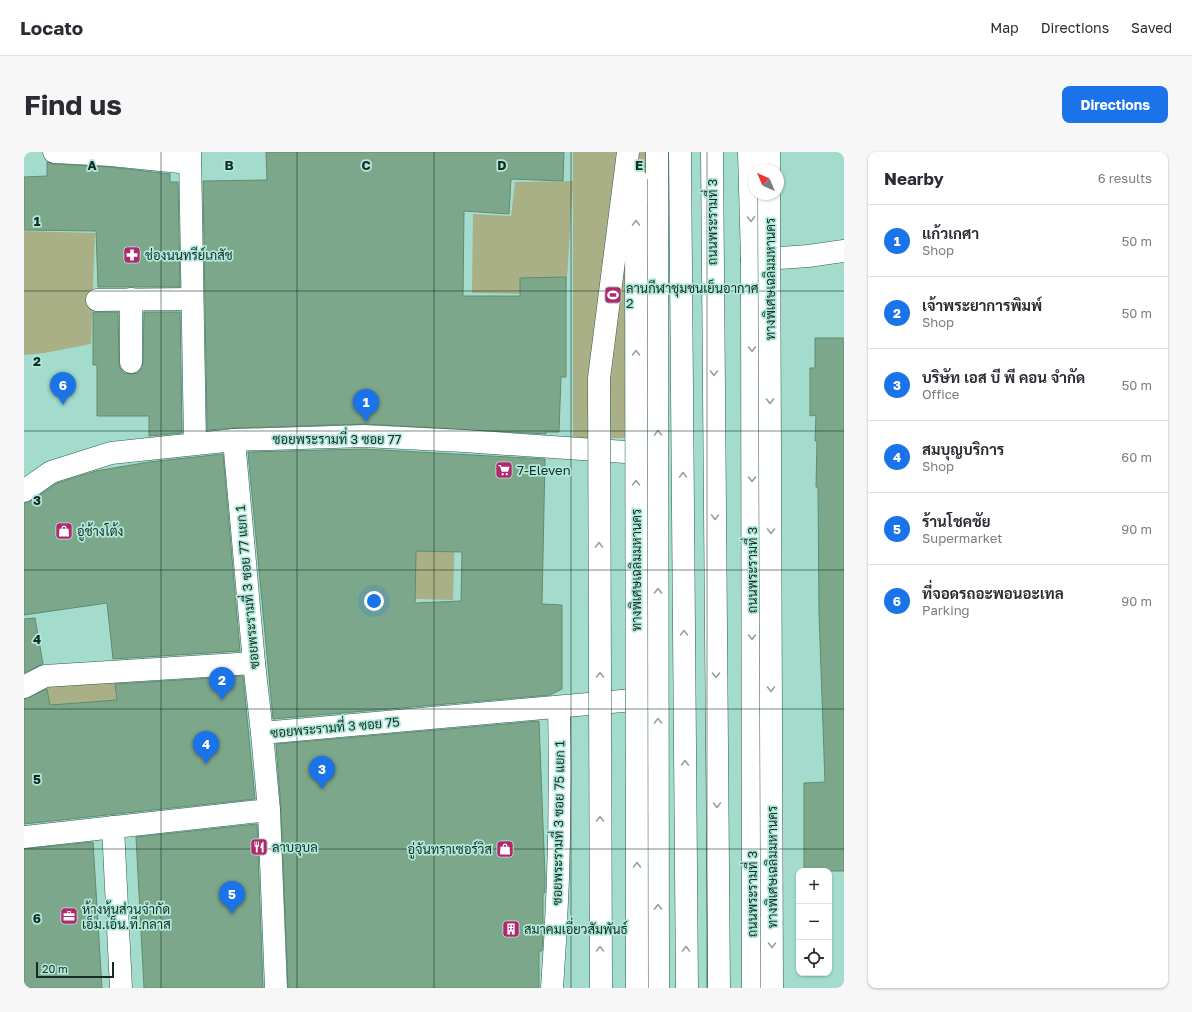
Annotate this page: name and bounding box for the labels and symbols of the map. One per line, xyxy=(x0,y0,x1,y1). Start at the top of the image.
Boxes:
text: A xyxy=(87,157,97,173)
text: B xyxy=(224,157,234,173)
text: C xyxy=(361,157,371,173)
text: D xyxy=(497,157,507,173)
text: E xyxy=(635,157,643,173)
north arrow xyxy=(748,164,784,200)
street label: ถนนพระรามที่ 3 xyxy=(700,179,720,265)
text: 1 xyxy=(34,213,41,229)
one-way arrow xyxy=(747,216,755,222)
street label: ทางพิเศษเฉลิมมหานคร xyxy=(762,218,778,340)
one-way arrow xyxy=(632,220,640,226)
pharmacy icon: ช่องนนทรีย์เภสัช xyxy=(122,245,142,265)
place label: ช่องนนทรีย์เภสัช xyxy=(145,246,233,263)
place label: ลานกีฬาชุมชนเย็นอากาศ 2 xyxy=(626,279,759,311)
sports icon: ลานกีฬาชุมชนเย็นอากาศ 2 xyxy=(603,285,623,305)
one-way arrow xyxy=(748,346,756,352)
one-way arrow xyxy=(632,350,640,356)
text: 2 xyxy=(33,353,41,369)
one-way arrow xyxy=(709,370,718,376)
pin: 6 xyxy=(50,372,76,405)
pin: 1 xyxy=(353,389,379,422)
one-way arrow xyxy=(766,398,774,404)
street label: ซอยพระรามที่ 3 ซอย 77 xyxy=(273,427,402,447)
one-way arrow xyxy=(654,430,662,436)
supermarket icon: 7-Eleven xyxy=(494,460,514,480)
place label: 7-Eleven xyxy=(517,462,571,478)
one-way arrow xyxy=(679,472,687,478)
one-way arrow xyxy=(748,476,756,482)
one-way arrow xyxy=(632,480,640,486)
text: 3 xyxy=(33,492,41,508)
street label: ซอยพระรามที่ 3 ซอย 77 แยก 1 xyxy=(228,504,262,670)
street label: ทางพิเศษเฉลิมมหานคร xyxy=(628,509,644,631)
one-way arrow xyxy=(711,514,719,520)
shop icon: อู่ช้างโต้ง xyxy=(54,521,74,541)
place label: อู่ช้างโต้ง xyxy=(77,522,123,541)
street label: ถนนพระรามที่ 3 xyxy=(740,527,760,613)
one-way arrow xyxy=(767,528,775,534)
one-way arrow xyxy=(595,542,603,548)
one-way arrow xyxy=(654,588,662,594)
your location xyxy=(364,591,384,611)
one-way arrow xyxy=(680,630,688,636)
text: 4 xyxy=(33,631,41,647)
one-way arrow xyxy=(748,634,756,640)
pin: 2 xyxy=(209,667,235,700)
one-way arrow xyxy=(596,672,604,678)
one-way arrow xyxy=(712,672,720,678)
one-way arrow xyxy=(767,686,775,692)
street label: ซอยพระรามที่ 3 ซอย 75 xyxy=(269,709,400,741)
one-way arrow xyxy=(654,718,662,724)
pin: 4 xyxy=(193,731,219,764)
street label: ซอยพระรามที่ 3 ซอย 75 แยก 1 xyxy=(545,740,567,906)
pin: 3 xyxy=(309,756,335,789)
one-way arrow xyxy=(681,760,689,766)
text: 5 xyxy=(33,771,41,787)
one-way arrow xyxy=(713,802,721,808)
street label: ทางพิเศษเฉลิมมหานคร xyxy=(764,806,780,928)
one-way arrow xyxy=(596,816,604,822)
restaurant icon: ลาบอุบล xyxy=(249,837,269,857)
place label: ลาบอุบล xyxy=(272,839,318,857)
shop icon: อู่จันทราเซอร์วิส xyxy=(495,839,515,859)
place label: อู่จันทราเซอร์วิส xyxy=(408,840,492,859)
street label: ถนนพระรามที่ 3 xyxy=(740,851,760,937)
one-way arrow xyxy=(633,862,641,868)
pin: 5 xyxy=(219,881,245,914)
place label: ห้างหุ้นส่วนจำกัด เอ็ม.เอ็น.ที.กลาส xyxy=(82,900,171,932)
one-way arrow xyxy=(654,904,662,910)
office icon: ห้างหุ้นส่วนจำกัด เอ็ม.เอ็น.ที.กลาส xyxy=(59,906,79,926)
text: 6 xyxy=(33,910,41,926)
place label: สมาคมเอี่ยวสัมพันธ์ xyxy=(524,917,628,937)
building icon: สมาคมเอี่ยวสัมพันธ์ xyxy=(501,919,521,939)
one-way arrow xyxy=(768,942,776,948)
one-way arrow xyxy=(596,946,605,952)
one-way arrow xyxy=(682,946,690,952)
scale bar xyxy=(36,960,114,979)

